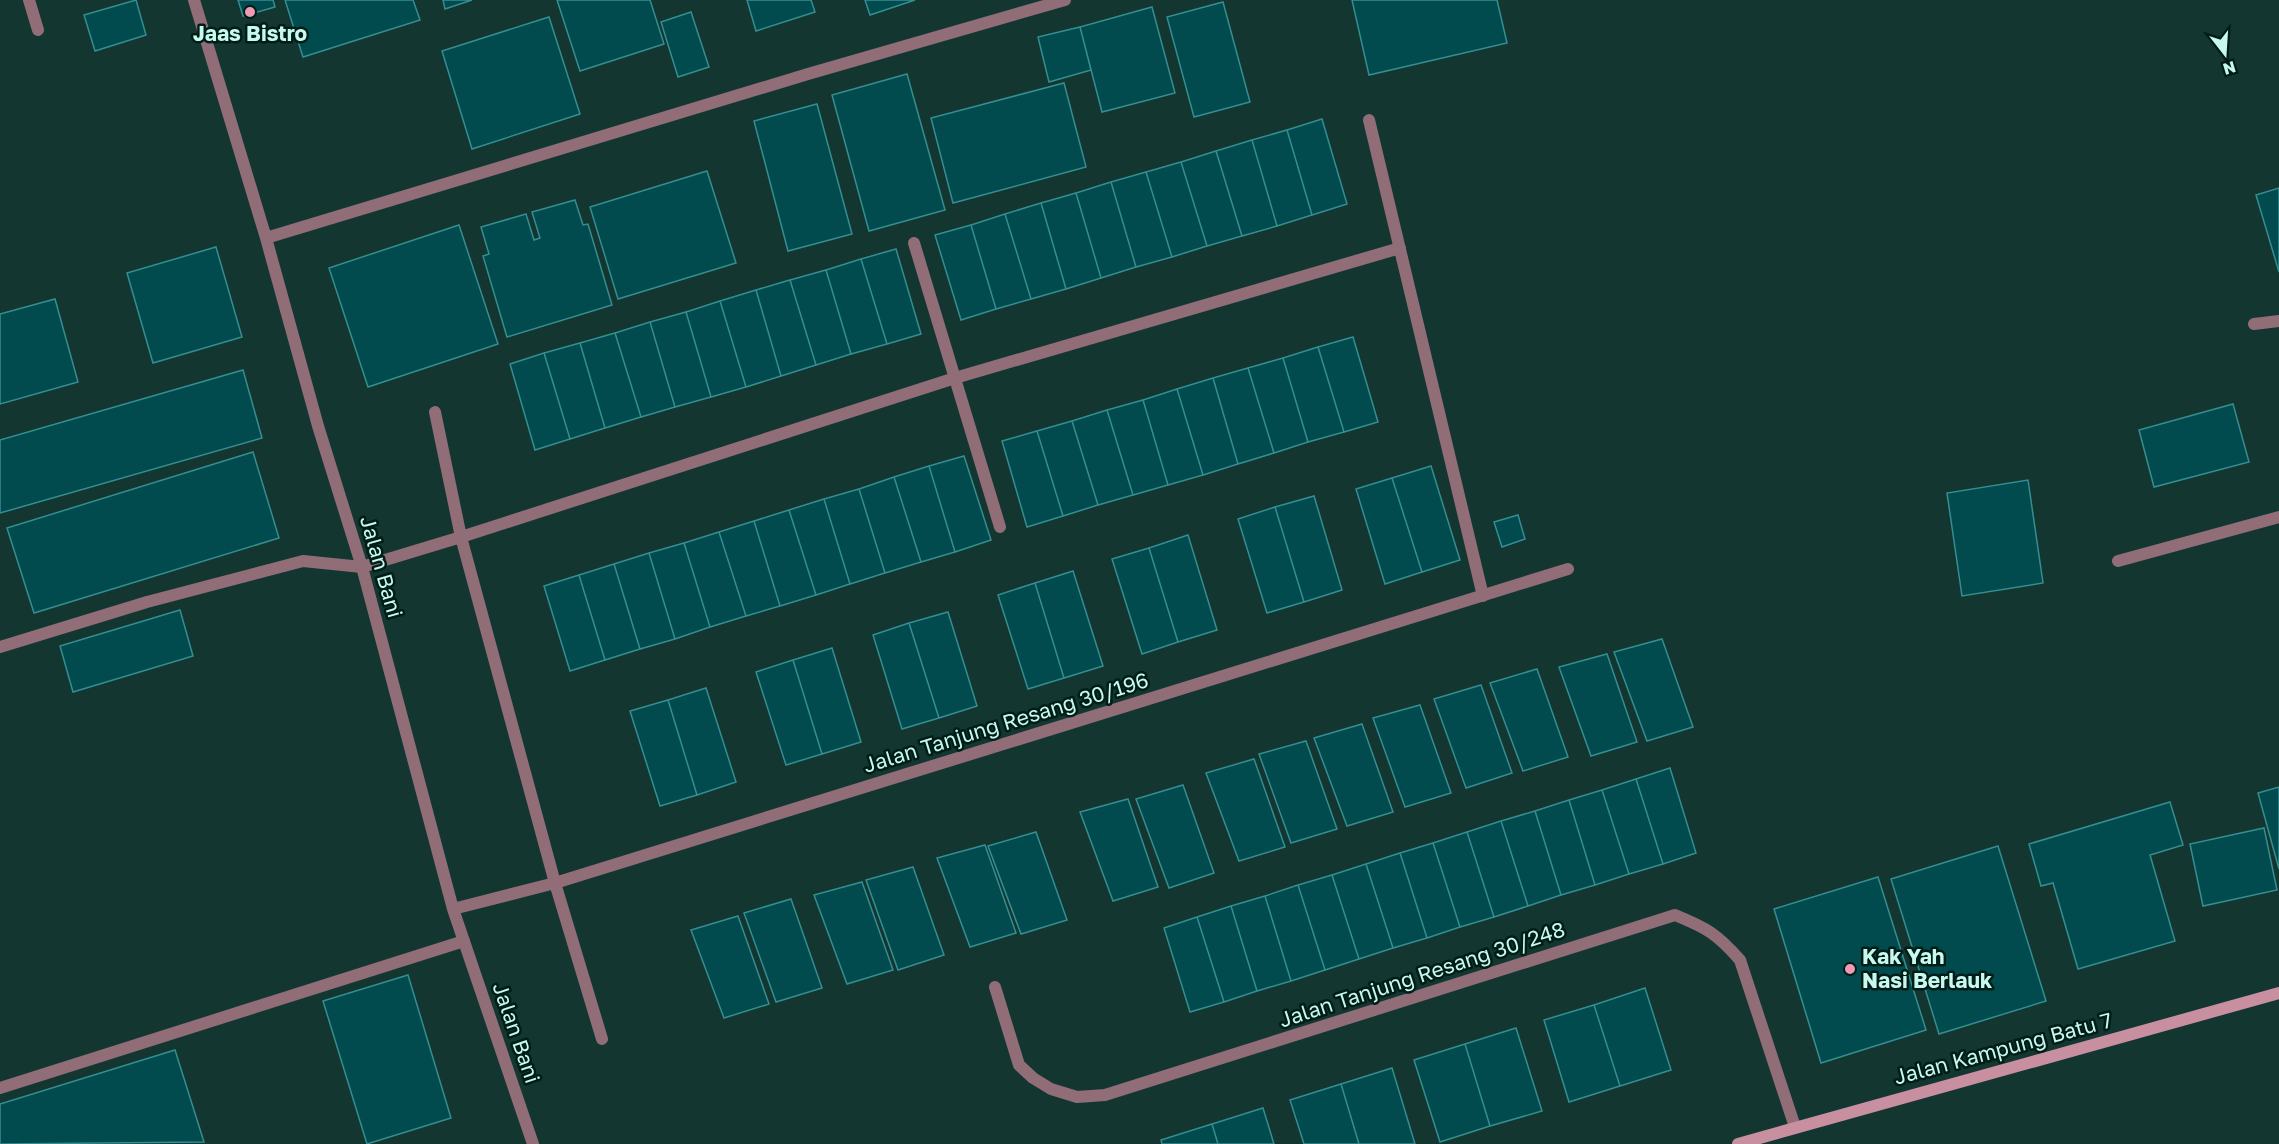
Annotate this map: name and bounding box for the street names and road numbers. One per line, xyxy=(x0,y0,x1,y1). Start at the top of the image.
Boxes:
street label: Jalan Bani xyxy=(355,513,409,621)
street label: Jalan Tanjung Resang 30/196 xyxy=(860,666,1151,778)
street label: Jalan Tanjung Resang 30/248 xyxy=(1275,915,1568,1033)
street label: Jalan Bani xyxy=(488,979,546,1086)
street label: Jalan Kampung Batu 7 xyxy=(1891,1006,2115,1090)

